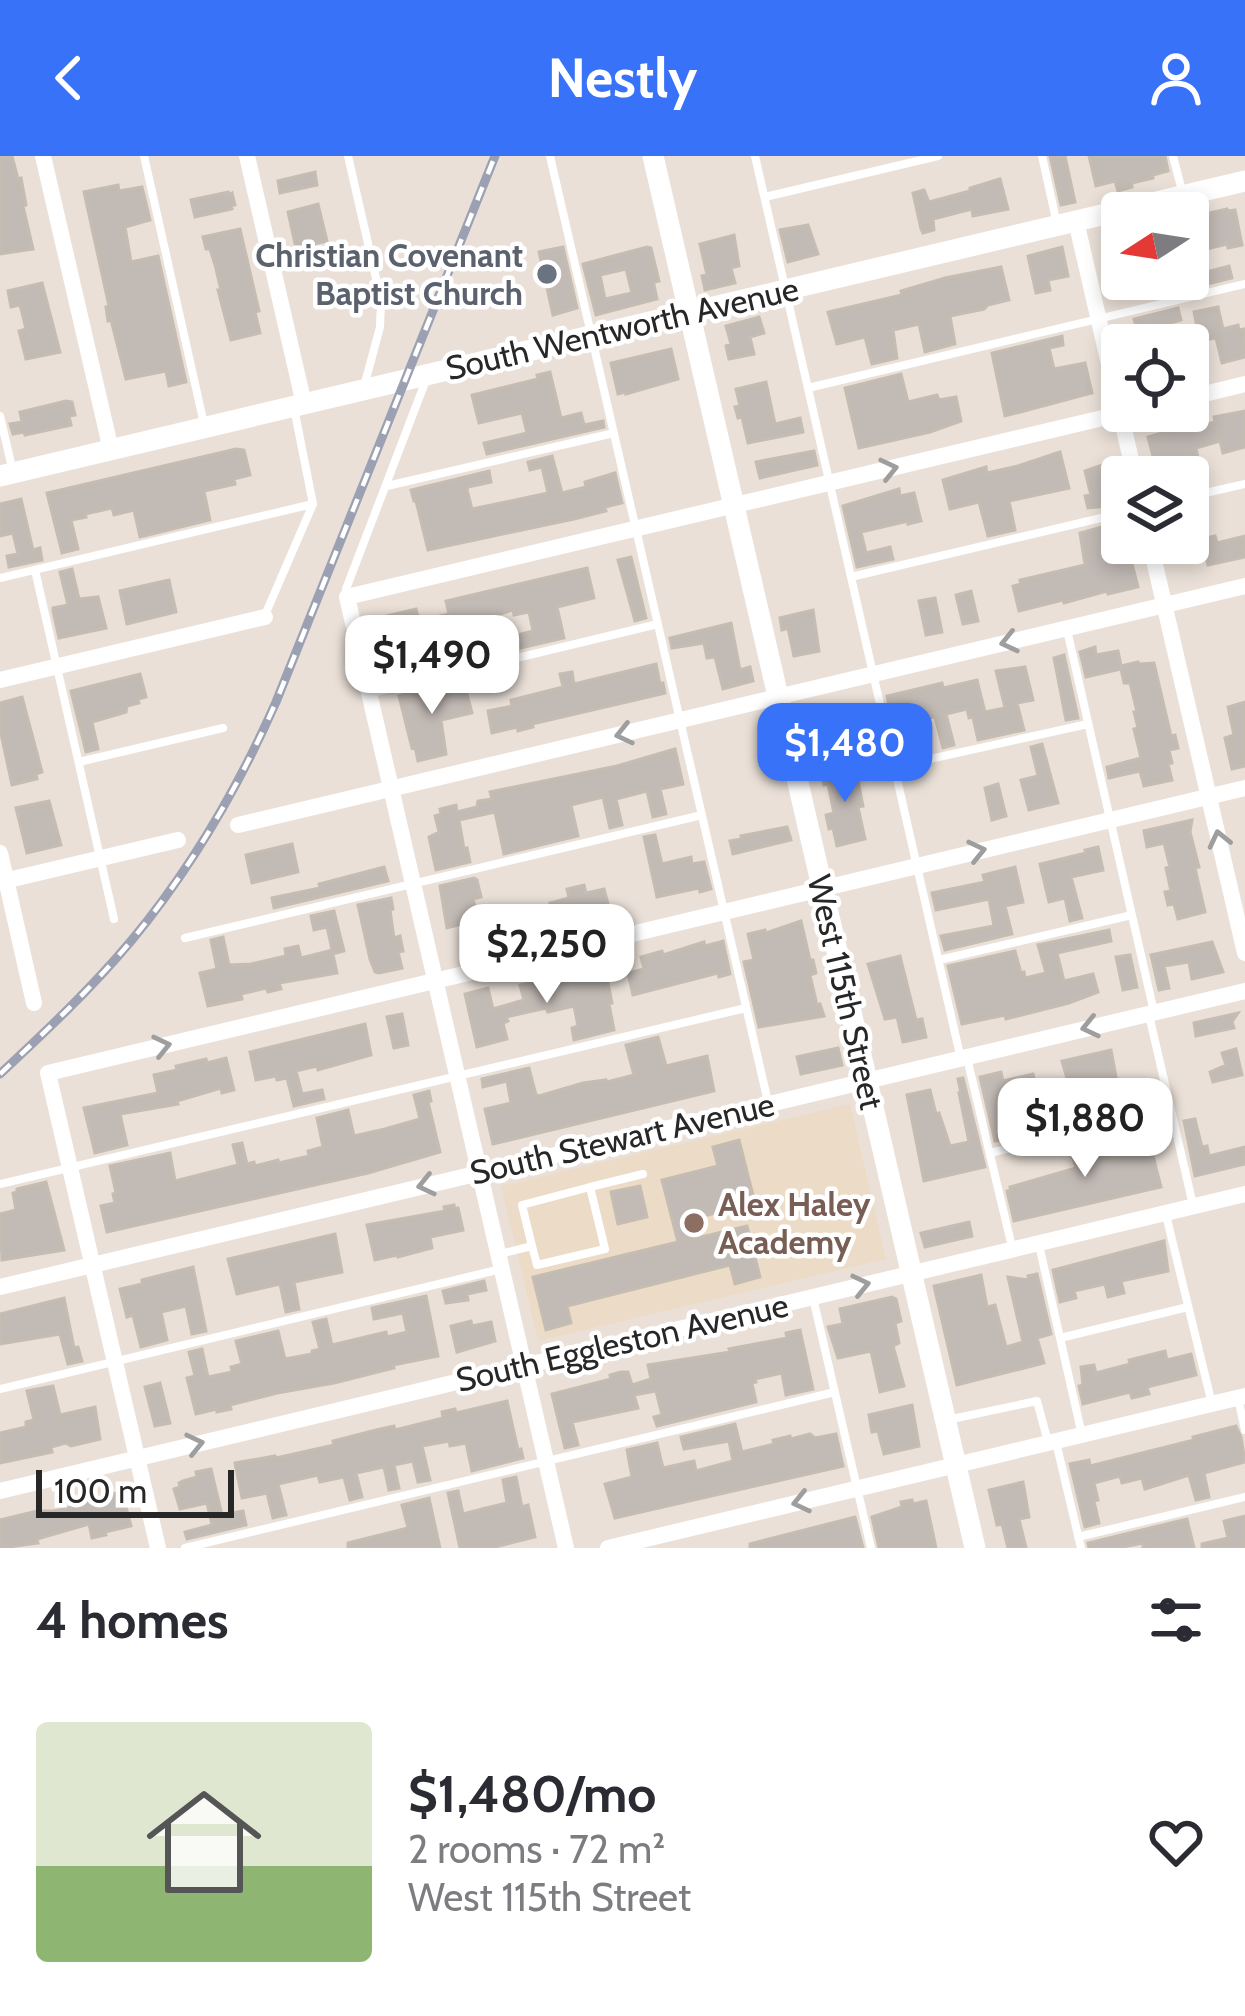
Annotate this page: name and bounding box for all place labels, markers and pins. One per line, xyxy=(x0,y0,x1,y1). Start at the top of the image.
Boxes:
place label: Christian Covenant Baptist Church xyxy=(255,235,523,313)
marker: Christian Covenant Baptist Church xyxy=(534,261,560,287)
pin: $1,490 xyxy=(334,615,530,717)
pin: $1,480 xyxy=(747,703,943,805)
pin: $2,250 xyxy=(449,904,645,1006)
pin: $1,880 xyxy=(987,1078,1183,1180)
place label: Alex Haley Academy xyxy=(718,1184,871,1262)
marker: Alex Haley Academy xyxy=(681,1210,707,1236)

